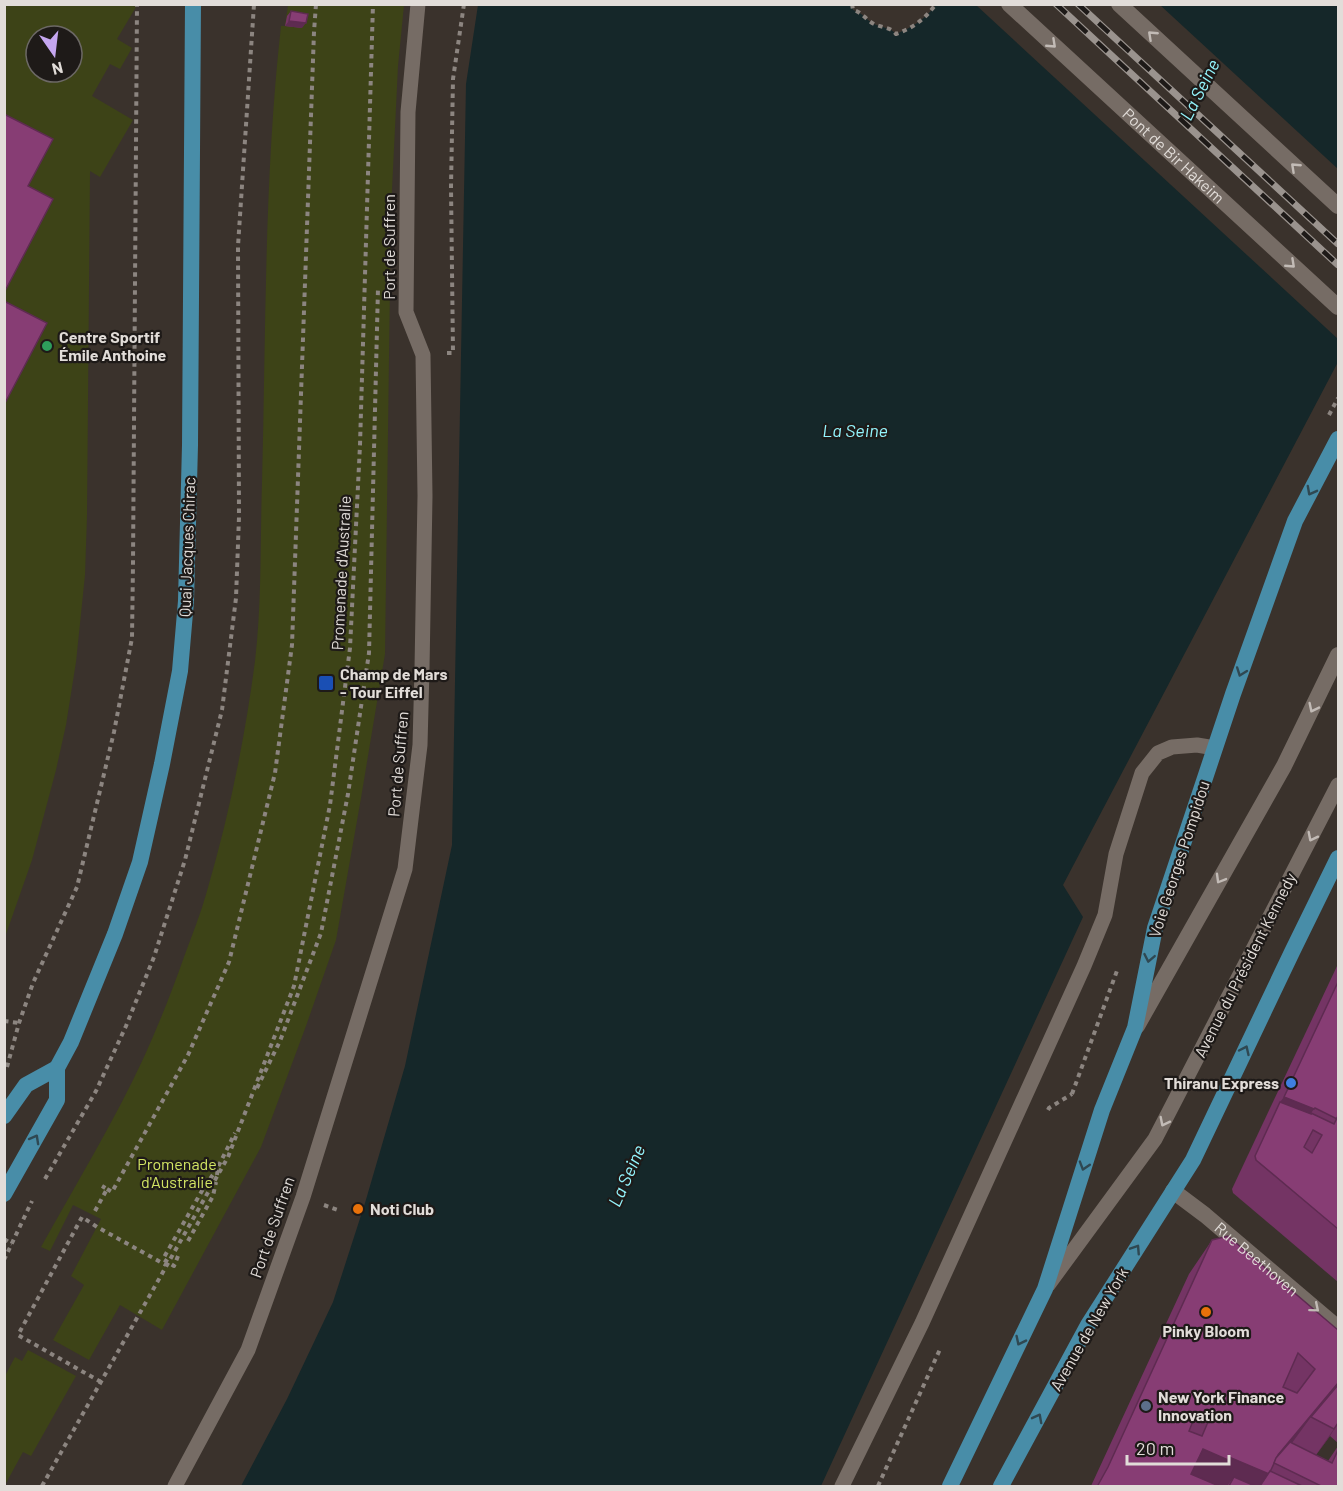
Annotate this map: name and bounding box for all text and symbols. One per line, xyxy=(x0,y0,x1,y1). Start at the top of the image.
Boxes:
north arrow xyxy=(24,24,84,84)
one-way arrow xyxy=(1148,31,1159,42)
one-way arrow xyxy=(1046,37,1056,48)
water label: La Seine xyxy=(1174,55,1224,124)
text: N xyxy=(50,59,65,80)
street label: Pont de Bir Hakeim xyxy=(1119,104,1229,207)
one-way arrow xyxy=(1292,163,1303,174)
street label: Port de Suffren xyxy=(379,194,398,300)
one-way arrow xyxy=(1285,257,1295,268)
place label: Centre Sportif Émile Anthoine xyxy=(59,327,167,364)
marker: Centre Sportif Émile Anthoine xyxy=(40,339,54,353)
water label: La Seine xyxy=(822,419,888,441)
street label: Quai Jacques Chirac xyxy=(175,477,198,617)
one-way arrow xyxy=(1307,484,1318,495)
street label: Promenade d'Australie xyxy=(327,495,354,651)
place label: Champ de Mars - Tour Eiffel xyxy=(340,664,448,701)
one-way arrow xyxy=(1235,666,1248,677)
marker: Champ de Mars - Tour Eiffel xyxy=(317,674,335,692)
one-way arrow xyxy=(1308,701,1320,712)
street label: Port de Suffren xyxy=(383,711,412,817)
street label: Voie Georges Pompidou xyxy=(1144,778,1213,940)
one-way arrow xyxy=(1307,831,1319,842)
street label: Avenue du Président Kennedy xyxy=(1190,869,1300,1060)
one-way arrow xyxy=(1216,873,1227,883)
one-way arrow xyxy=(1143,952,1156,962)
one-way arrow xyxy=(1238,1045,1250,1056)
place label: Thiranu Express xyxy=(1164,1073,1279,1092)
marker: Thiranu Express xyxy=(1284,1076,1298,1090)
one-way arrow xyxy=(1159,1116,1171,1127)
one-way arrow xyxy=(28,1135,39,1145)
water label: La Seine xyxy=(603,1141,649,1210)
park label: Promenade d'Australie xyxy=(137,1154,217,1191)
one-way arrow xyxy=(1079,1160,1091,1171)
street label: Port de Suffren xyxy=(245,1174,298,1280)
place label: Noti Club xyxy=(370,1199,434,1218)
marker: Noti Club xyxy=(351,1202,365,1216)
street label: Rue Beethoven xyxy=(1211,1218,1303,1300)
one-way arrow xyxy=(1128,1245,1140,1255)
street label: Avenue de New York xyxy=(1046,1264,1132,1394)
one-way arrow xyxy=(1308,1301,1319,1312)
marker: Pinky Bloom xyxy=(1199,1305,1213,1319)
place label: Pinky Bloom xyxy=(1162,1321,1250,1340)
one-way arrow xyxy=(1016,1335,1027,1346)
place label: New York Finance Innovation xyxy=(1158,1387,1284,1424)
marker: New York Finance Innovation xyxy=(1139,1399,1153,1413)
one-way arrow xyxy=(1031,1414,1042,1424)
scale bar xyxy=(1127,1428,1229,1466)
text: 20 m xyxy=(1136,1437,1174,1459)

